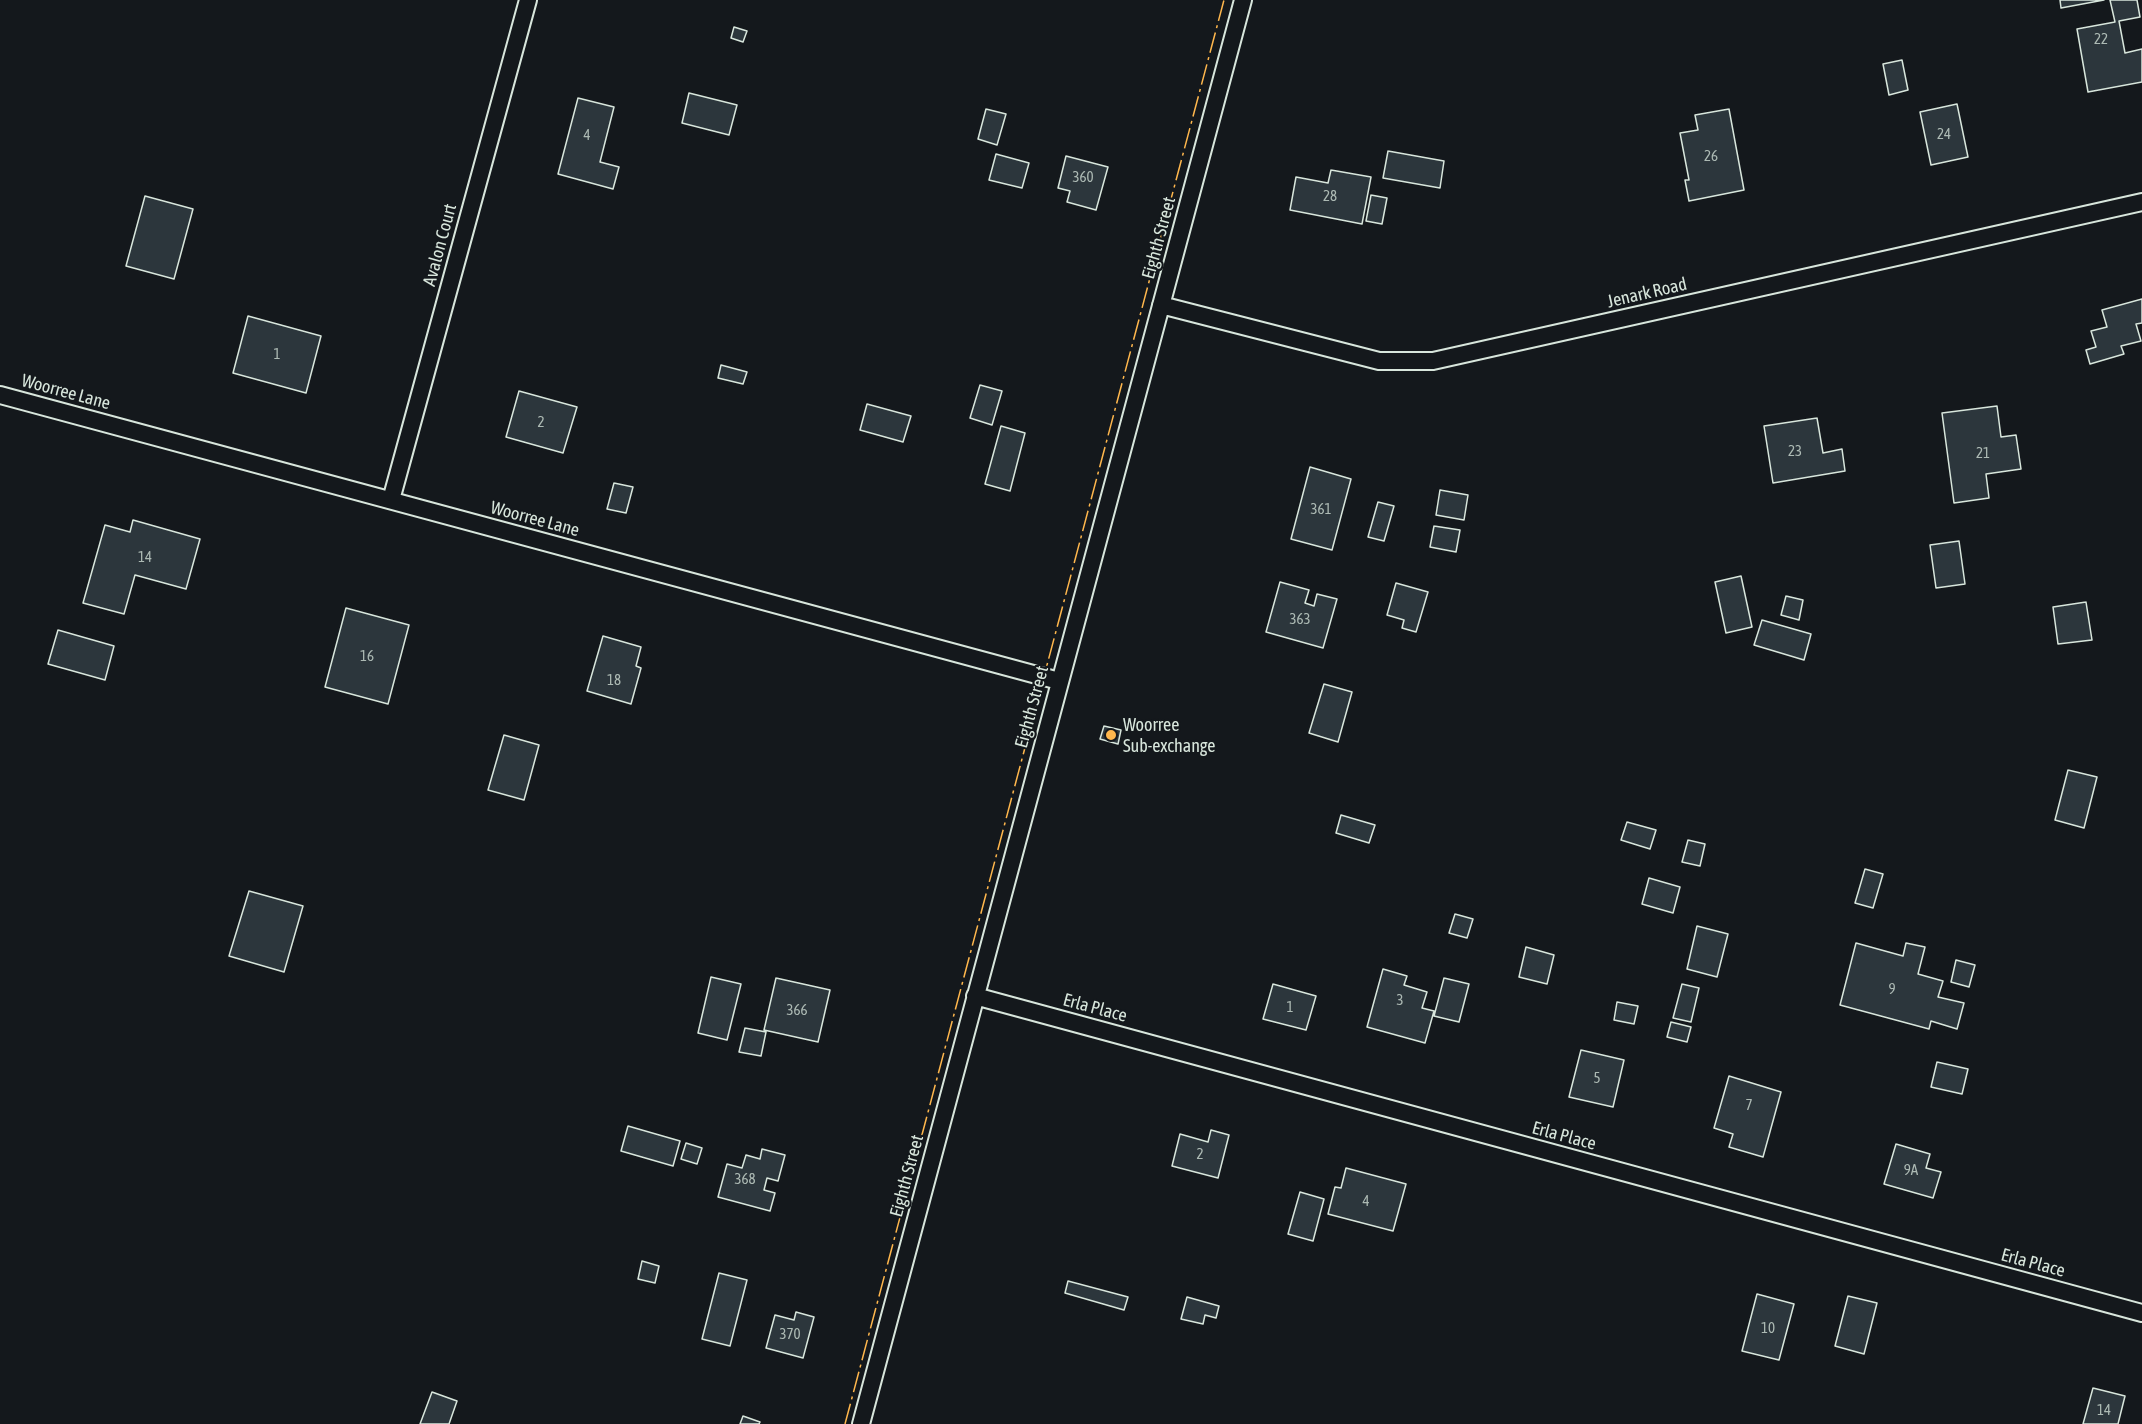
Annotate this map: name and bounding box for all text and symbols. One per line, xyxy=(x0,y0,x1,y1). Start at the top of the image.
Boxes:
house number: 22 xyxy=(2094,30,2108,48)
house number: 24 xyxy=(1937,125,1951,143)
house number: 4 xyxy=(583,126,591,144)
house number: 26 xyxy=(1704,147,1718,165)
house number: 360 xyxy=(1072,168,1094,186)
house number: 28 xyxy=(1323,187,1337,205)
street label: Eighth Street xyxy=(1138,195,1180,281)
street label: Avalon Court xyxy=(419,202,461,288)
street label: Jenark Road xyxy=(1605,273,1689,313)
house number: 1 xyxy=(273,345,281,363)
street label: Woorree Lane xyxy=(19,370,113,414)
house number: 2 xyxy=(537,413,545,431)
house number: 23 xyxy=(1788,442,1802,460)
house number: 21 xyxy=(1976,444,1990,462)
street label: Woorree Lane xyxy=(488,497,582,541)
house number: 361 xyxy=(1310,500,1332,518)
house number: 14 xyxy=(138,548,152,566)
house number: 363 xyxy=(1289,610,1311,628)
house number: 16 xyxy=(360,647,374,665)
street label: Eighth Street xyxy=(1011,664,1053,750)
house number: 18 xyxy=(607,671,621,689)
place label: Woorree Sub-exchange xyxy=(1123,714,1215,756)
marker: Woorree Sub-exchange xyxy=(1104,728,1118,742)
house number: 9 xyxy=(1888,980,1896,998)
street label: Erla Place xyxy=(1061,989,1129,1027)
house number: 3 xyxy=(1396,991,1404,1009)
house number: 1 xyxy=(1286,998,1294,1016)
house number: 366 xyxy=(786,1001,808,1019)
house number: 5 xyxy=(1593,1069,1601,1087)
house number: 7 xyxy=(1745,1096,1753,1114)
street label: Erla Place xyxy=(1530,1117,1598,1155)
street label: Eighth Street xyxy=(886,1133,928,1219)
house number: 2 xyxy=(1196,1145,1204,1163)
house number: 9A xyxy=(1904,1161,1918,1179)
house number: 368 xyxy=(734,1170,756,1188)
house number: 4 xyxy=(1362,1192,1370,1210)
street label: Erla Place xyxy=(1999,1244,2067,1282)
house number: 10 xyxy=(1761,1319,1775,1337)
house number: 370 xyxy=(779,1325,801,1343)
house number: 14 xyxy=(2097,1401,2111,1419)

